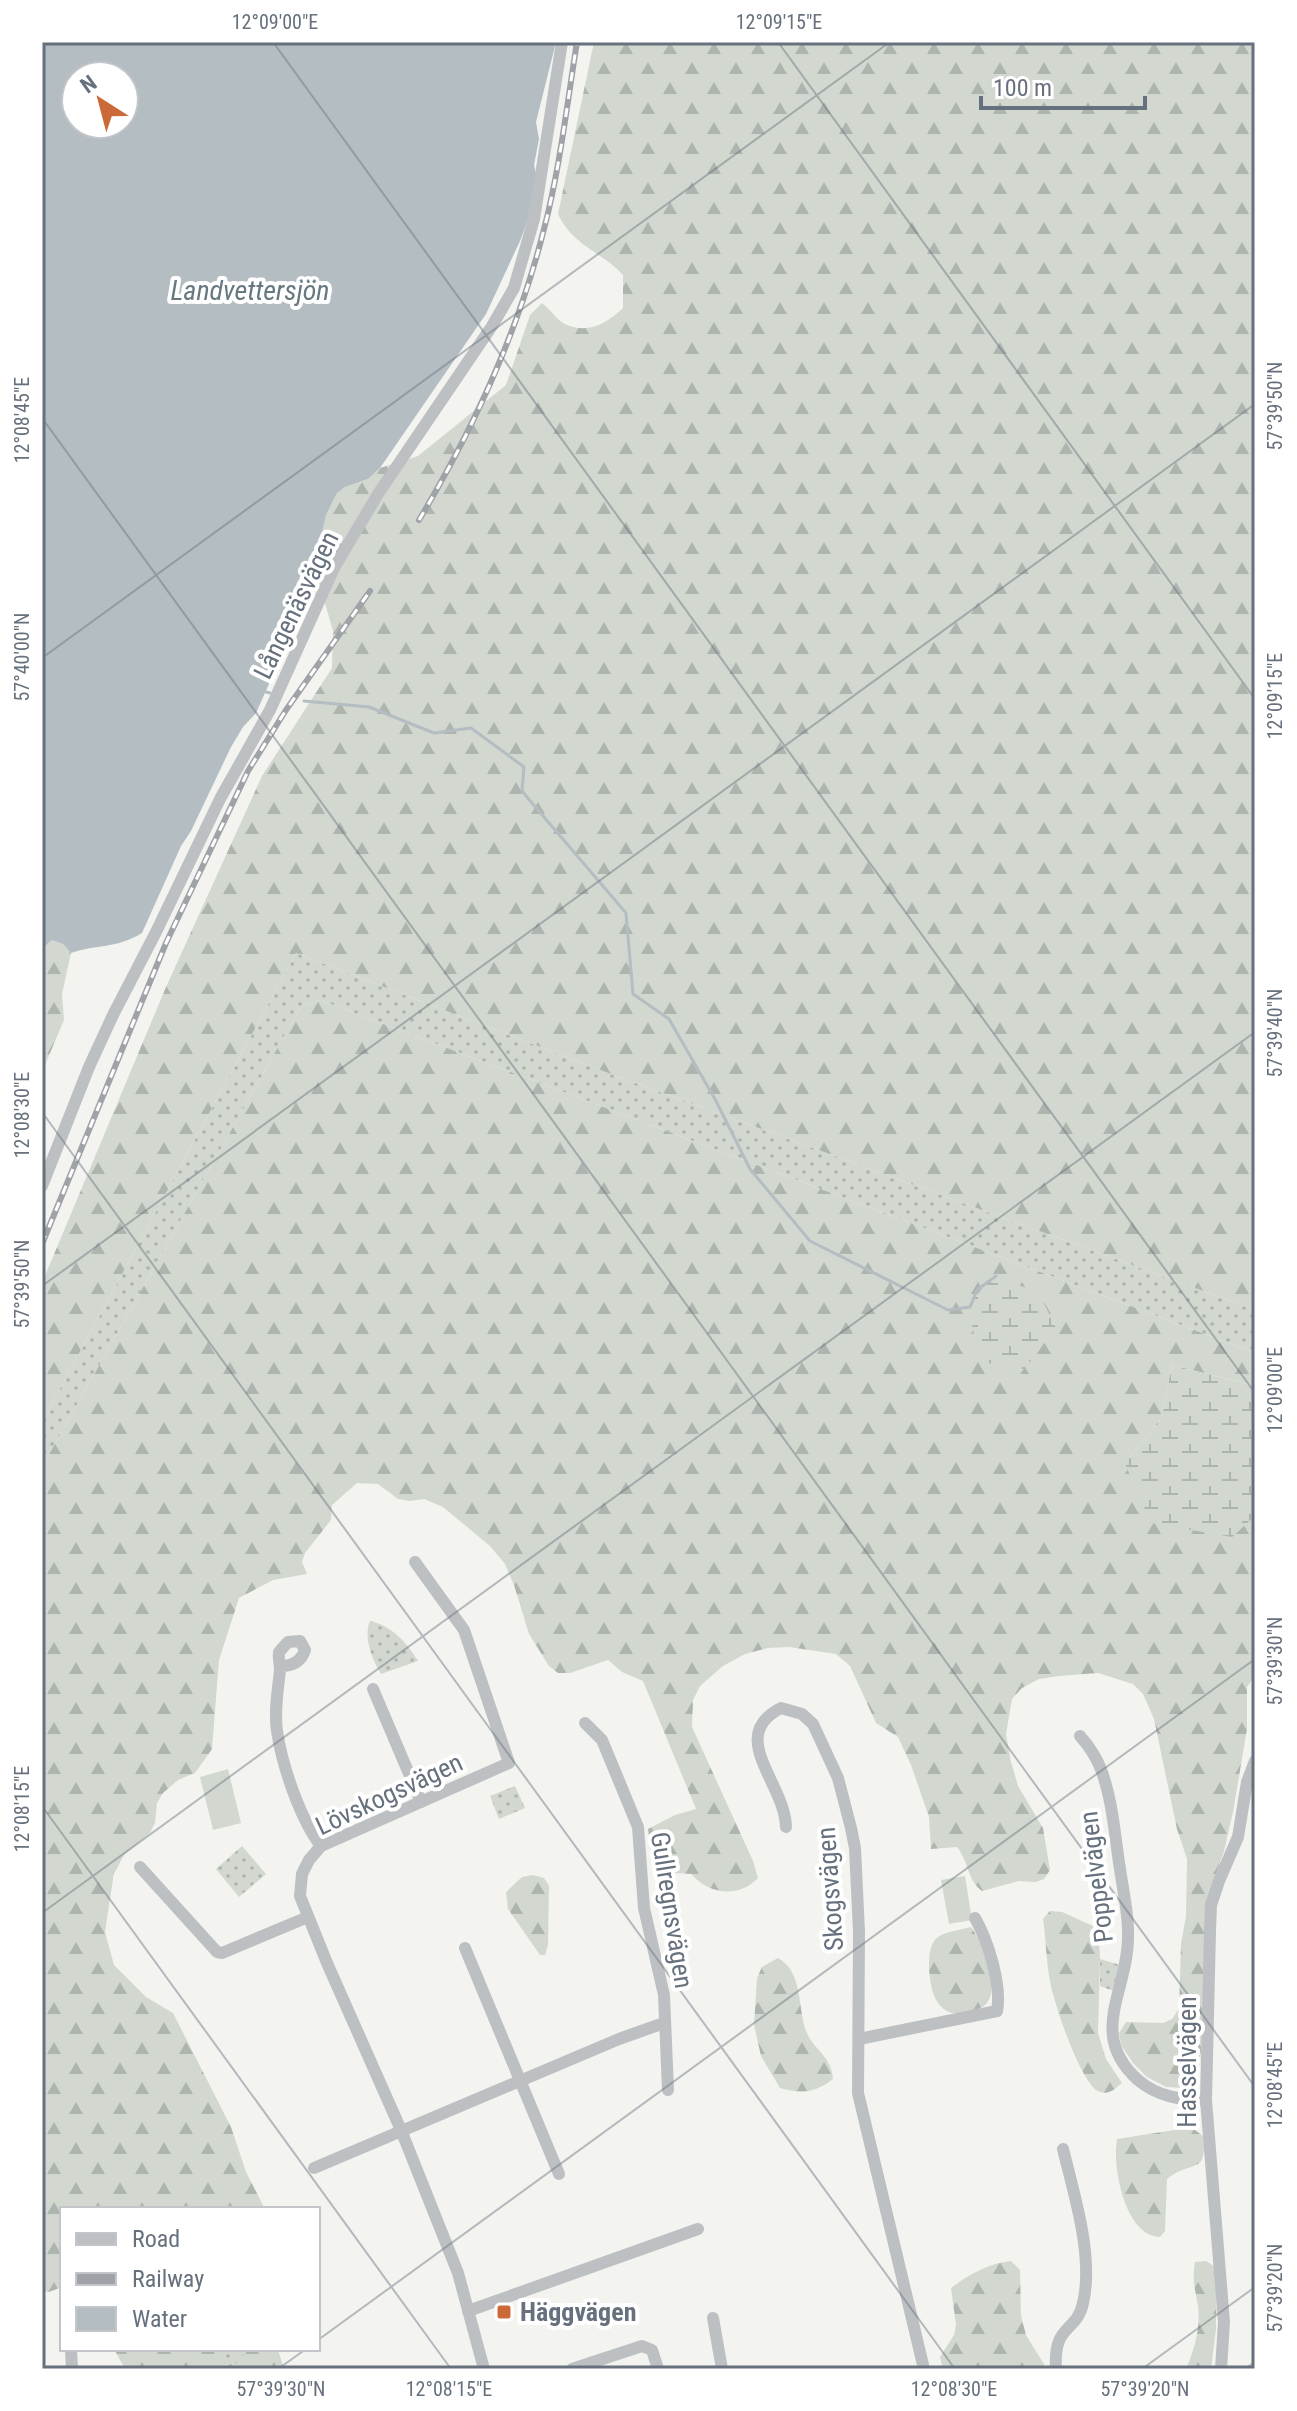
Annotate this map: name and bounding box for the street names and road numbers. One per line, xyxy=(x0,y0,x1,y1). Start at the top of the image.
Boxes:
street label: Långenäsvägen xyxy=(247,526,345,684)
street label: Lövskogsvägen xyxy=(311,1747,467,1841)
street label: Poppelvägen xyxy=(1073,1810,1119,1944)
street label: Skogsvägen xyxy=(811,1826,849,1952)
street label: Gullregnsvägen xyxy=(645,1830,699,1990)
street label: Hasselvägen xyxy=(1172,1996,1202,2128)

